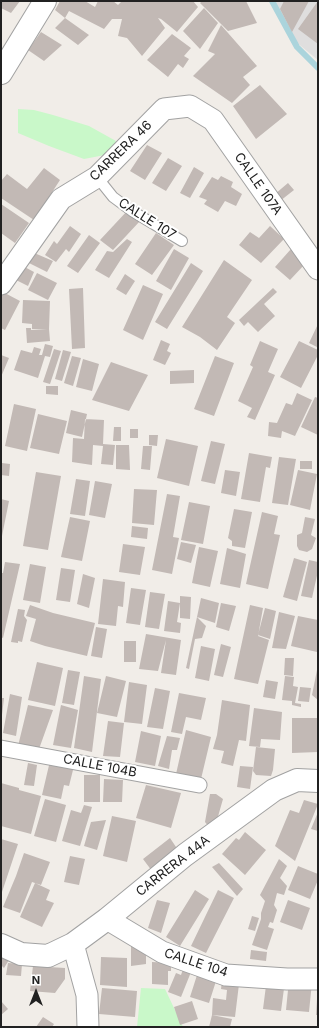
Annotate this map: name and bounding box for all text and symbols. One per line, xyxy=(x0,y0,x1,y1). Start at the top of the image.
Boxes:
street label: CARRERA 46 xyxy=(87,118,155,184)
street label: CALLE 107A xyxy=(231,150,285,218)
street label: CALLE 107 xyxy=(115,195,179,243)
street label: CALLE 104B xyxy=(62,751,138,781)
street label: CARRERA 44A xyxy=(133,832,213,900)
street label: CALLE 104 xyxy=(162,945,230,981)
north arrow xyxy=(16,972,56,1012)
text: N xyxy=(32,973,40,987)

